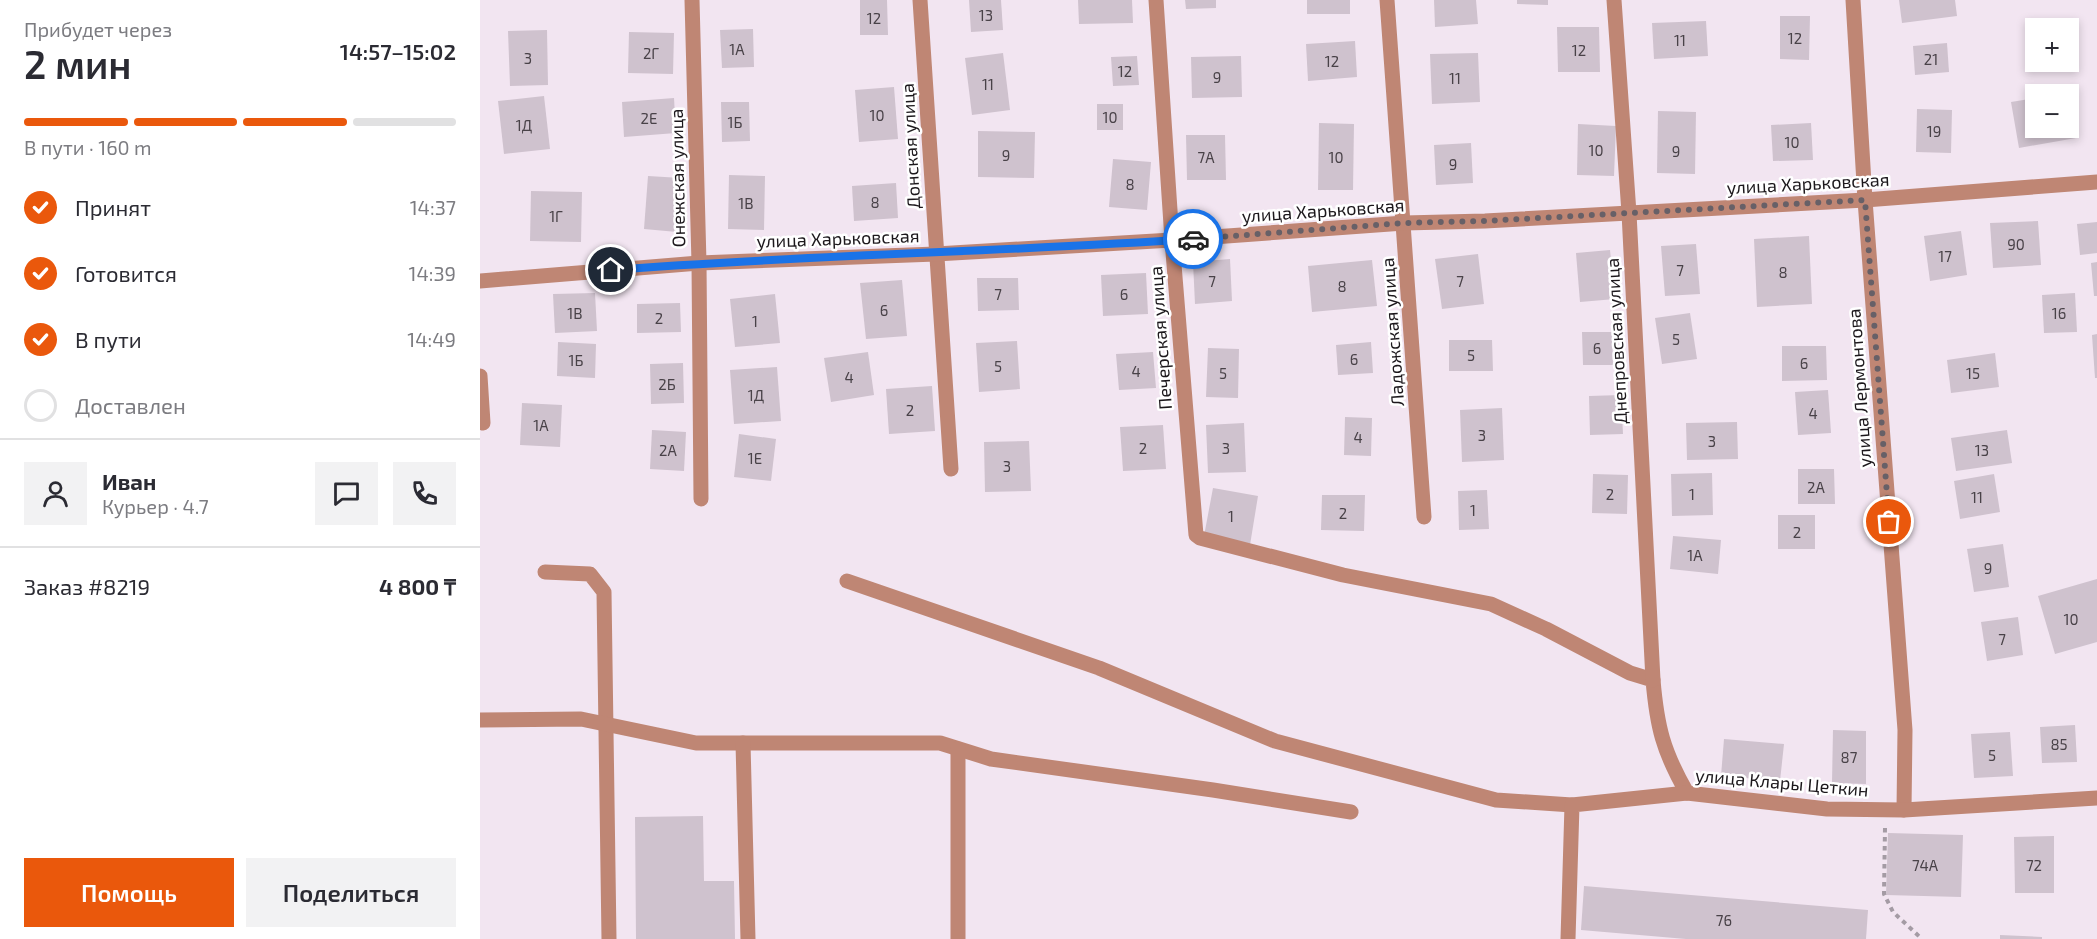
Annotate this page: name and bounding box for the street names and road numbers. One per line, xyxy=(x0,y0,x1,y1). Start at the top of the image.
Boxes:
street label: Донская улица xyxy=(896,83,924,209)
street label: Онежская улица xyxy=(665,108,689,248)
street label: улица Харьковская xyxy=(1726,168,1890,198)
street label: улица Харьковская xyxy=(1241,193,1405,227)
street label: улица Харьковская xyxy=(756,224,920,252)
street label: Ладожская улица xyxy=(1376,257,1408,407)
street label: Днепровская улица xyxy=(1601,257,1631,425)
street label: Печерская улица xyxy=(1144,265,1176,411)
street label: улица Лермонтова xyxy=(1842,308,1876,468)
street label: улица Клары Цеткин xyxy=(1694,763,1870,801)

